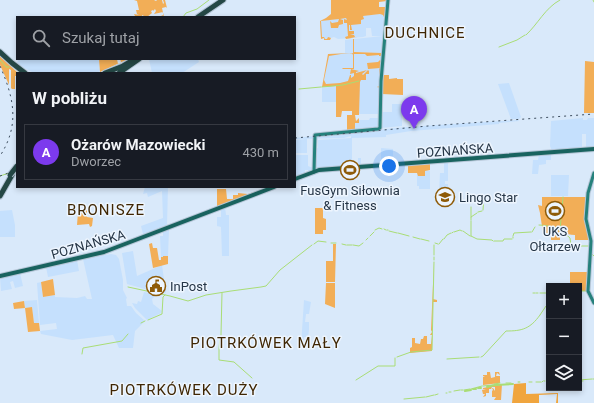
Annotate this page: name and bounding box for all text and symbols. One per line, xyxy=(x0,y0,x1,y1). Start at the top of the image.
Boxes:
search box xyxy=(16,16,296,60)
district label: DUCHNICE xyxy=(384,24,466,42)
icon: search xyxy=(30,27,52,49)
text: Szukaj tutaj xyxy=(62,29,140,47)
text: W pobliżu xyxy=(32,88,107,108)
pin: A xyxy=(401,96,427,129)
text: Ożarów Mazowiecki xyxy=(71,136,206,154)
street label: POZNAŃSKA xyxy=(416,140,494,161)
text: A xyxy=(42,145,50,160)
text: 430 m xyxy=(242,145,279,160)
text: Dworzec xyxy=(71,154,121,169)
your location xyxy=(379,156,399,176)
sports icon: FusGym Siłownia & Fitness xyxy=(339,159,361,181)
place label: FusGym Siłownia & Fitness xyxy=(300,183,400,213)
school or university icon: Lingo Star xyxy=(434,186,456,208)
place label: Lingo Star xyxy=(459,190,518,205)
sports icon: UKS Ołtarzew xyxy=(544,200,566,222)
district label: BRONISZE xyxy=(67,201,145,219)
place label: UKS Ołtarzew xyxy=(529,224,581,254)
street label: POZNAŃSKA xyxy=(49,227,127,262)
public building icon: InPost xyxy=(145,275,167,297)
place label: InPost xyxy=(170,279,207,294)
map controls xyxy=(546,283,582,391)
button: + xyxy=(546,283,582,319)
button: − xyxy=(546,319,582,355)
district label: PIOTRKÓWEK MAŁY xyxy=(190,334,342,352)
button: layers xyxy=(546,355,582,391)
district label: PIOTRKÓWEK DUŻY xyxy=(110,381,258,399)

